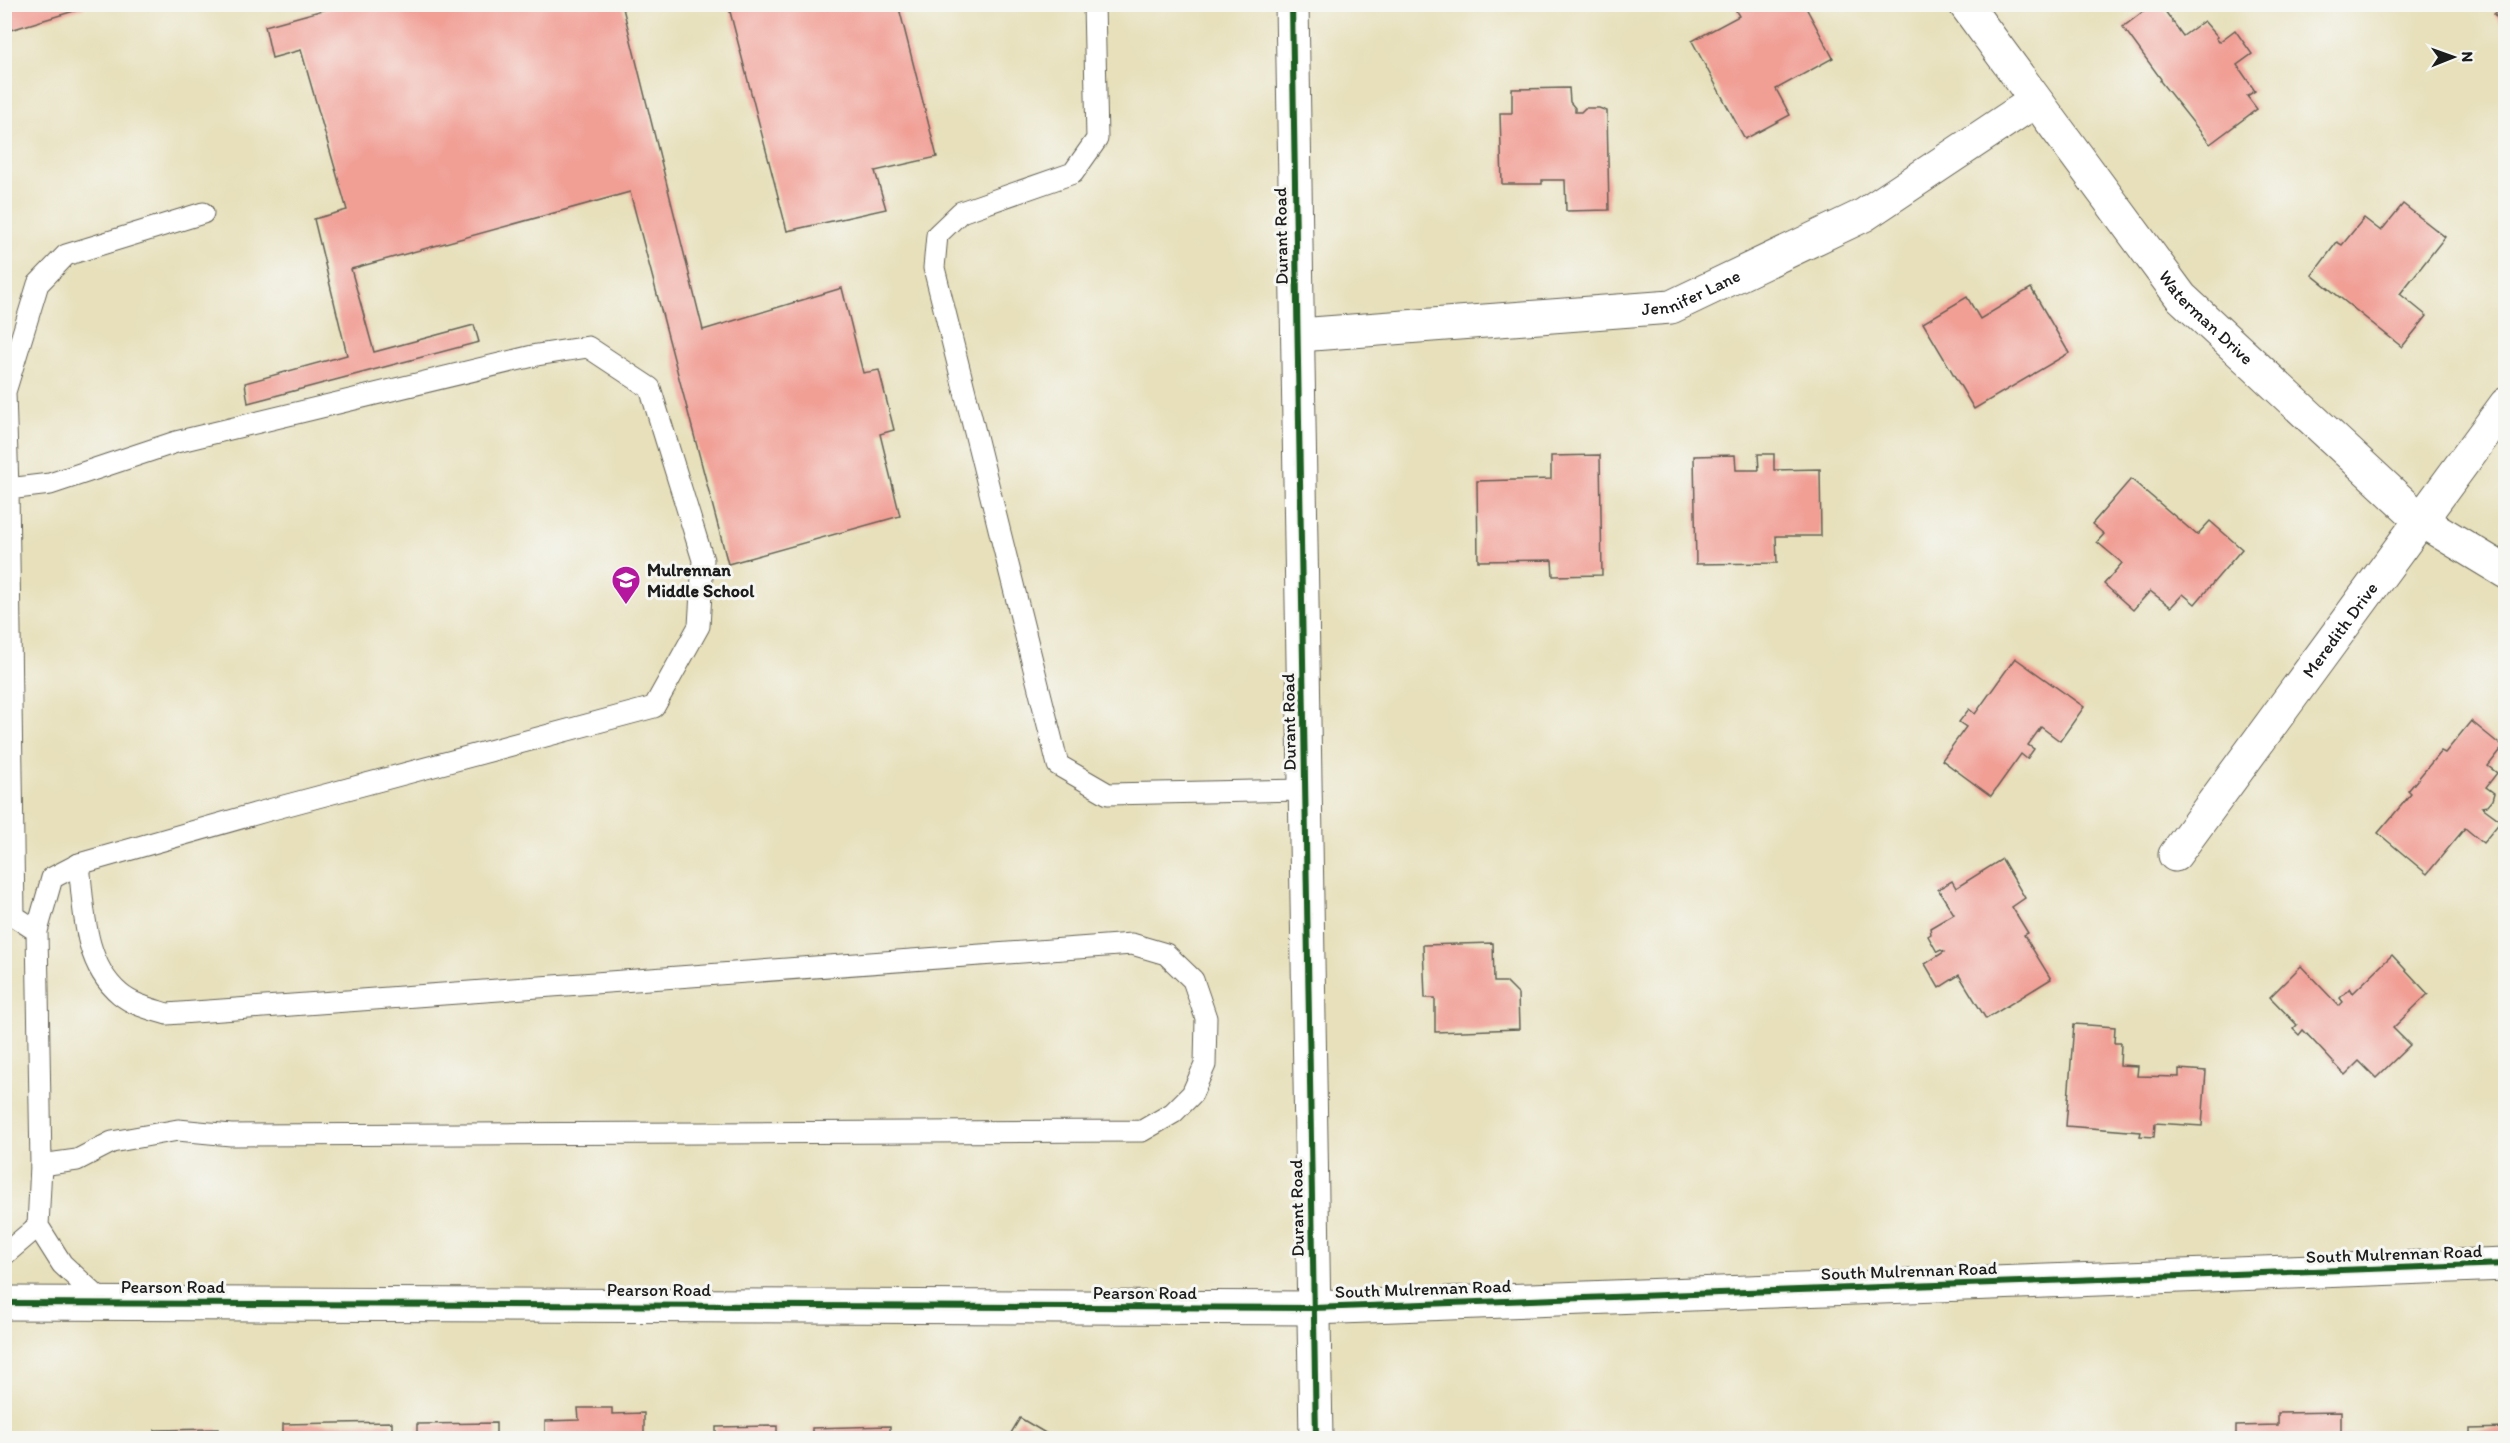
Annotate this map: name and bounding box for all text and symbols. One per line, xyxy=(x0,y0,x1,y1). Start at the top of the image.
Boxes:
north arrow xyxy=(2423,27,2483,87)
text: N xyxy=(2458,51,2477,62)
street label: Durant Road xyxy=(1269,187,1293,285)
street label: Jennifer Lane xyxy=(1641,265,1744,320)
street label: Waterman Drive xyxy=(2154,266,2258,369)
place label: Mulrennan Middle School xyxy=(647,559,755,602)
school or university icon: Mulrennan Middle School xyxy=(610,564,642,606)
street label: Meredith Drive xyxy=(2298,578,2383,682)
street label: Durant Road xyxy=(1277,673,1301,771)
street label: Durant Road xyxy=(1285,1159,1309,1257)
street label: South Mulrennan Road xyxy=(2305,1240,2483,1268)
street label: South Mulrennan Road xyxy=(1820,1257,1998,1285)
street label: South Mulrennan Road xyxy=(1334,1275,1512,1303)
street label: Pearson Road xyxy=(121,1276,225,1298)
street label: Pearson Road xyxy=(607,1279,711,1301)
street label: Pearson Road xyxy=(1093,1282,1197,1304)

